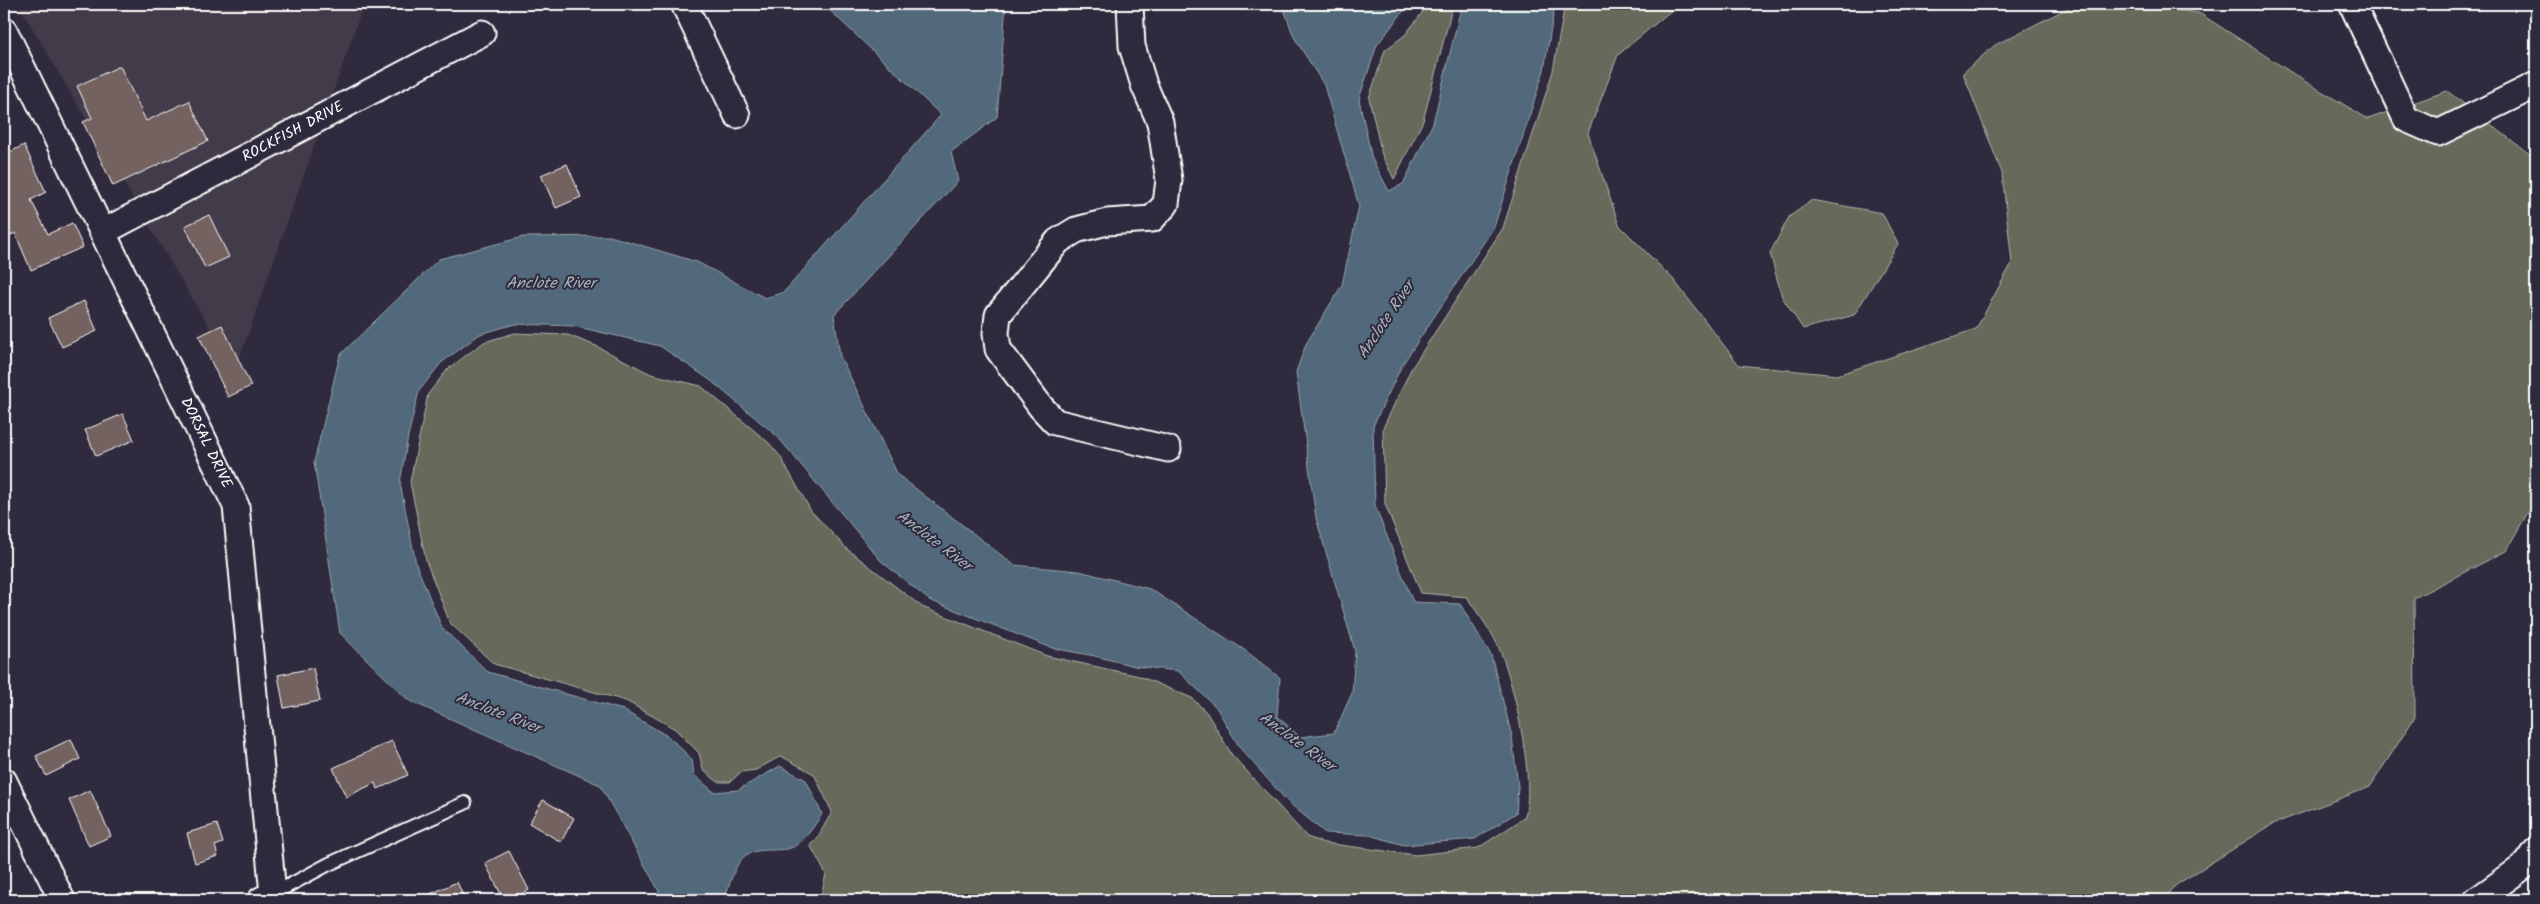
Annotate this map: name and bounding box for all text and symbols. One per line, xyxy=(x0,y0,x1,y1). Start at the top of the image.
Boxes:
street label: ROCKFISH DRIVE xyxy=(238,94,349,169)
water label: Anclote River xyxy=(507,271,599,296)
water label: Anclote River xyxy=(1351,273,1423,364)
street label: DORSAL DRIVE xyxy=(174,393,239,494)
water label: Anclote River xyxy=(891,504,980,580)
water label: Anclote River xyxy=(452,685,547,742)
water label: Anclote River xyxy=(1254,706,1343,780)

